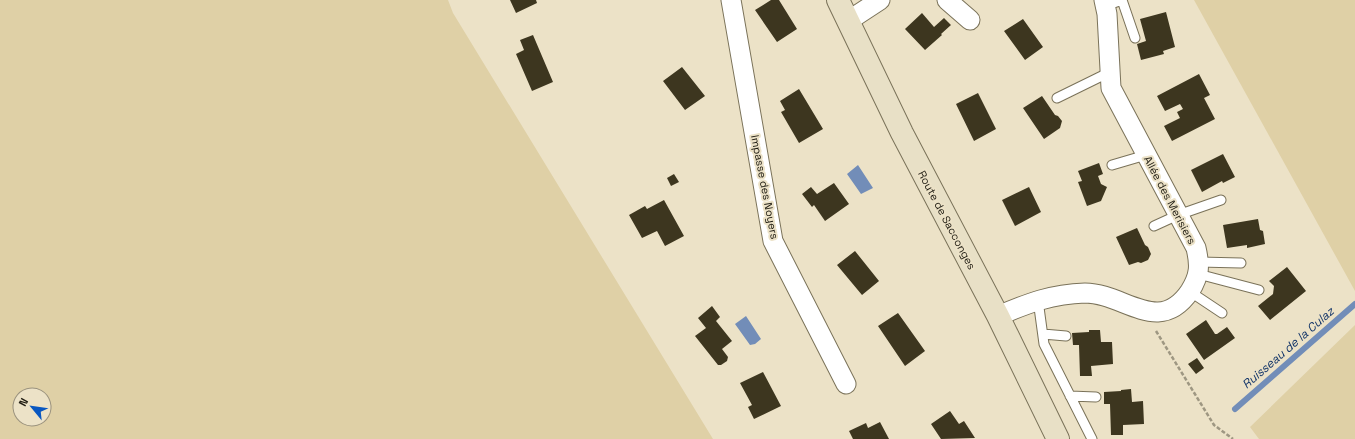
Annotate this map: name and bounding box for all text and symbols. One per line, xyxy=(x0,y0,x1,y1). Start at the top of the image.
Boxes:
street label: Impasse des Noyers xyxy=(748,134,782,240)
street label: Allée des Merisiers xyxy=(1141,153,1199,247)
street label: Route de Sacconges xyxy=(915,168,979,272)
water label: Ruisseau de la Culaz xyxy=(1239,303,1338,392)
north arrow xyxy=(12,387,52,427)
text: N xyxy=(15,396,31,409)

